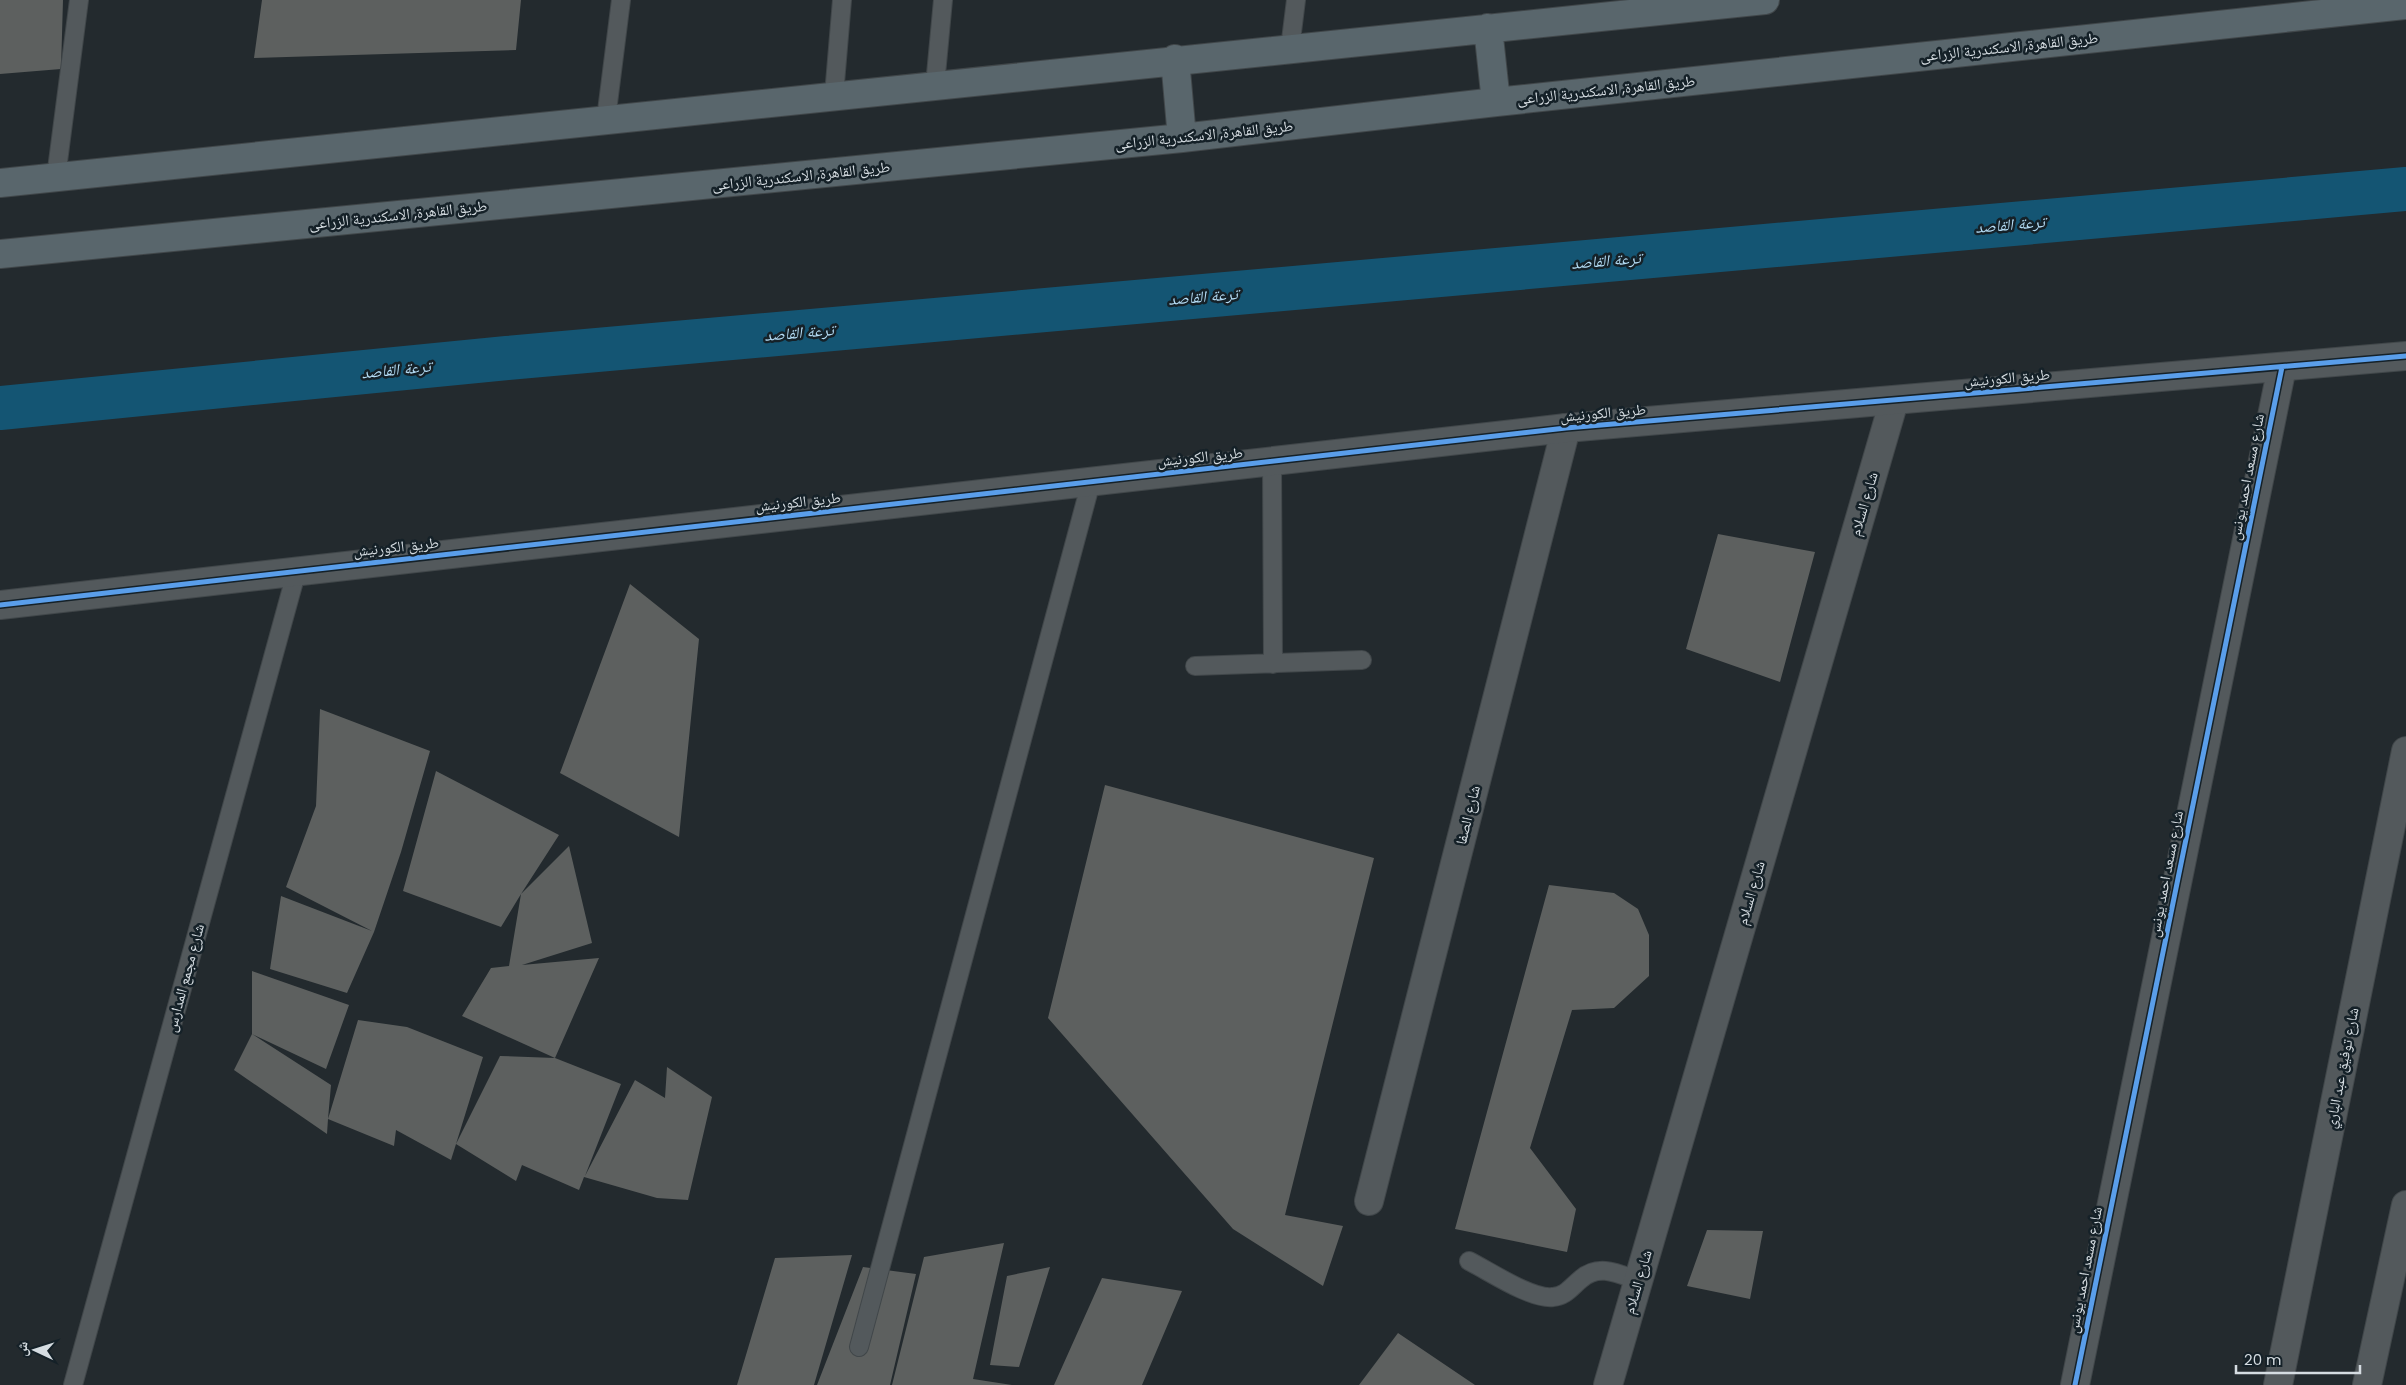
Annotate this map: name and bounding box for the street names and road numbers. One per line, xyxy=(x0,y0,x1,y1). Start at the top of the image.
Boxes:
street label: طريق القاهرة, الاسكندرية الزراعى xyxy=(1919,27,2099,66)
street label: طريق القاهرة, الاسكندرية الزراعى xyxy=(1516,70,1696,109)
street label: طريق القاهرة, الاسكندرية الزراعى xyxy=(1114,115,1294,154)
street label: طريق القاهرة, الاسكندرية الزراعى xyxy=(711,156,891,195)
street label: طريق القاهرة, الاسكندرية الزراعى xyxy=(308,195,488,234)
street label: طريق الكورنيش xyxy=(1963,363,2051,392)
street label: طريق الكورنيش xyxy=(1559,398,1647,427)
street label: شارع مسعد احمد يونس xyxy=(2224,412,2269,542)
street label: طريق الكورنيش xyxy=(1156,442,1244,471)
street label: شارع السلام xyxy=(1844,469,1883,538)
street label: طريق الكورنيش xyxy=(754,487,842,516)
street label: طريق الكورنيش xyxy=(352,532,440,561)
street label: شارع الصفا xyxy=(1450,783,1485,847)
street label: شارع مسعد احمد يونس xyxy=(2143,809,2188,939)
street label: شارع السلام xyxy=(1731,858,1770,927)
street label: شارع مجمع المدارس xyxy=(160,921,209,1034)
street label: شارع توفيق عبد الباري xyxy=(2319,1005,2365,1131)
street label: شارع مسعد احمد يونس xyxy=(2062,1205,2107,1335)
street label: شارع السلام xyxy=(1618,1247,1657,1316)

